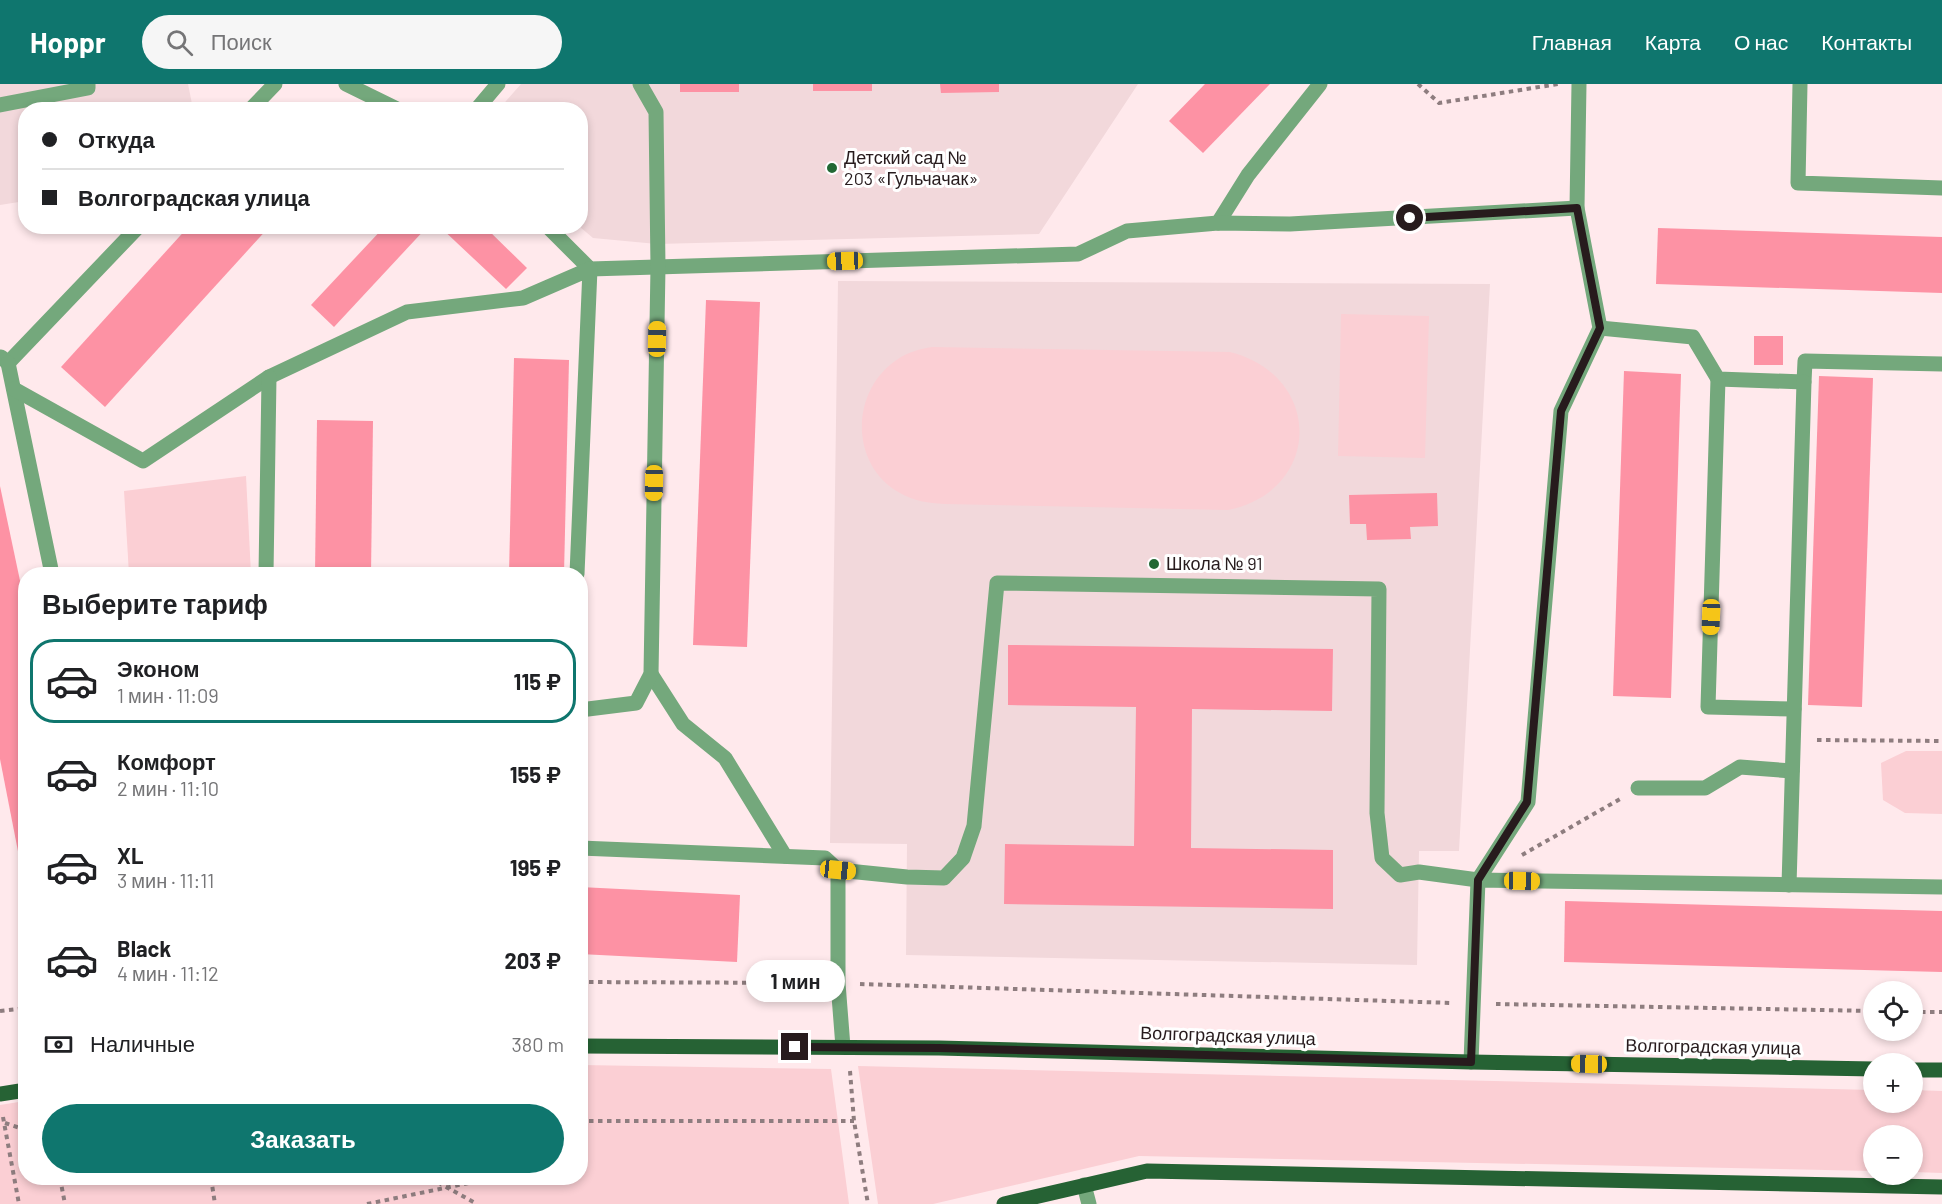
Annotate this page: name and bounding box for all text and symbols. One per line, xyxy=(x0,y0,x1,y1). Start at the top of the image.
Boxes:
search box xyxy=(142,15,562,69)
text: Hoppr xyxy=(30,25,106,59)
icon: search xyxy=(163,26,196,59)
text: Поиск xyxy=(211,28,272,54)
text: Главная xyxy=(1532,29,1612,54)
text: Карта xyxy=(1645,29,1701,54)
text: О нас xyxy=(1734,29,1788,54)
text: Контакты xyxy=(1821,29,1912,54)
text: Откуда xyxy=(78,126,155,152)
place label: Детский сад № 203 «Гульчачак» xyxy=(844,146,978,189)
marker: Детский сад № 203 «Гульчачак» xyxy=(825,161,839,175)
text: Волгоградская улица xyxy=(78,184,310,210)
route start xyxy=(1396,204,1423,231)
car xyxy=(827,251,863,271)
car xyxy=(648,321,666,357)
car xyxy=(645,465,663,501)
place label: Школа № 91 xyxy=(1166,552,1263,574)
marker: Школа № 91 xyxy=(1147,557,1161,571)
text: Выберите тариф xyxy=(42,587,268,619)
car xyxy=(1701,599,1721,635)
icon: car xyxy=(45,654,99,708)
text: Эконом xyxy=(117,655,200,681)
text: 115 ₽ xyxy=(514,668,561,694)
text: 1 мин · 11:09 xyxy=(117,683,219,707)
icon: car xyxy=(45,747,99,801)
text: Комфорт xyxy=(117,748,216,774)
text: 155 ₽ xyxy=(510,761,561,787)
text: 2 мин · 11:10 xyxy=(117,776,219,800)
icon: car xyxy=(45,840,99,894)
text: XL xyxy=(117,842,143,868)
text: 195 ₽ xyxy=(510,854,561,880)
car xyxy=(819,859,857,881)
text: 3 мин · 11:11 xyxy=(117,868,214,892)
car xyxy=(1504,872,1540,890)
icon: car xyxy=(45,933,99,987)
text: Black xyxy=(117,935,171,961)
text: 203 ₽ xyxy=(504,947,561,973)
callout: 1 мин xyxy=(746,960,844,1002)
text: 4 мин · 11:12 xyxy=(117,961,219,985)
text: 1 мин xyxy=(770,969,821,993)
map controls xyxy=(1863,981,1923,1185)
button: locate xyxy=(1863,981,1923,1041)
street label: Волгоградская улица xyxy=(1140,1021,1317,1049)
icon: cash xyxy=(42,1028,75,1061)
text: Наличные xyxy=(90,1030,195,1056)
text: 380 m xyxy=(511,1032,564,1056)
route end xyxy=(781,1033,808,1060)
street label: Волгоградская улица xyxy=(1625,1033,1802,1059)
button: + xyxy=(1863,1053,1923,1113)
car xyxy=(1571,1055,1607,1073)
button: Заказать xyxy=(42,1104,564,1173)
button: − xyxy=(1863,1125,1923,1185)

